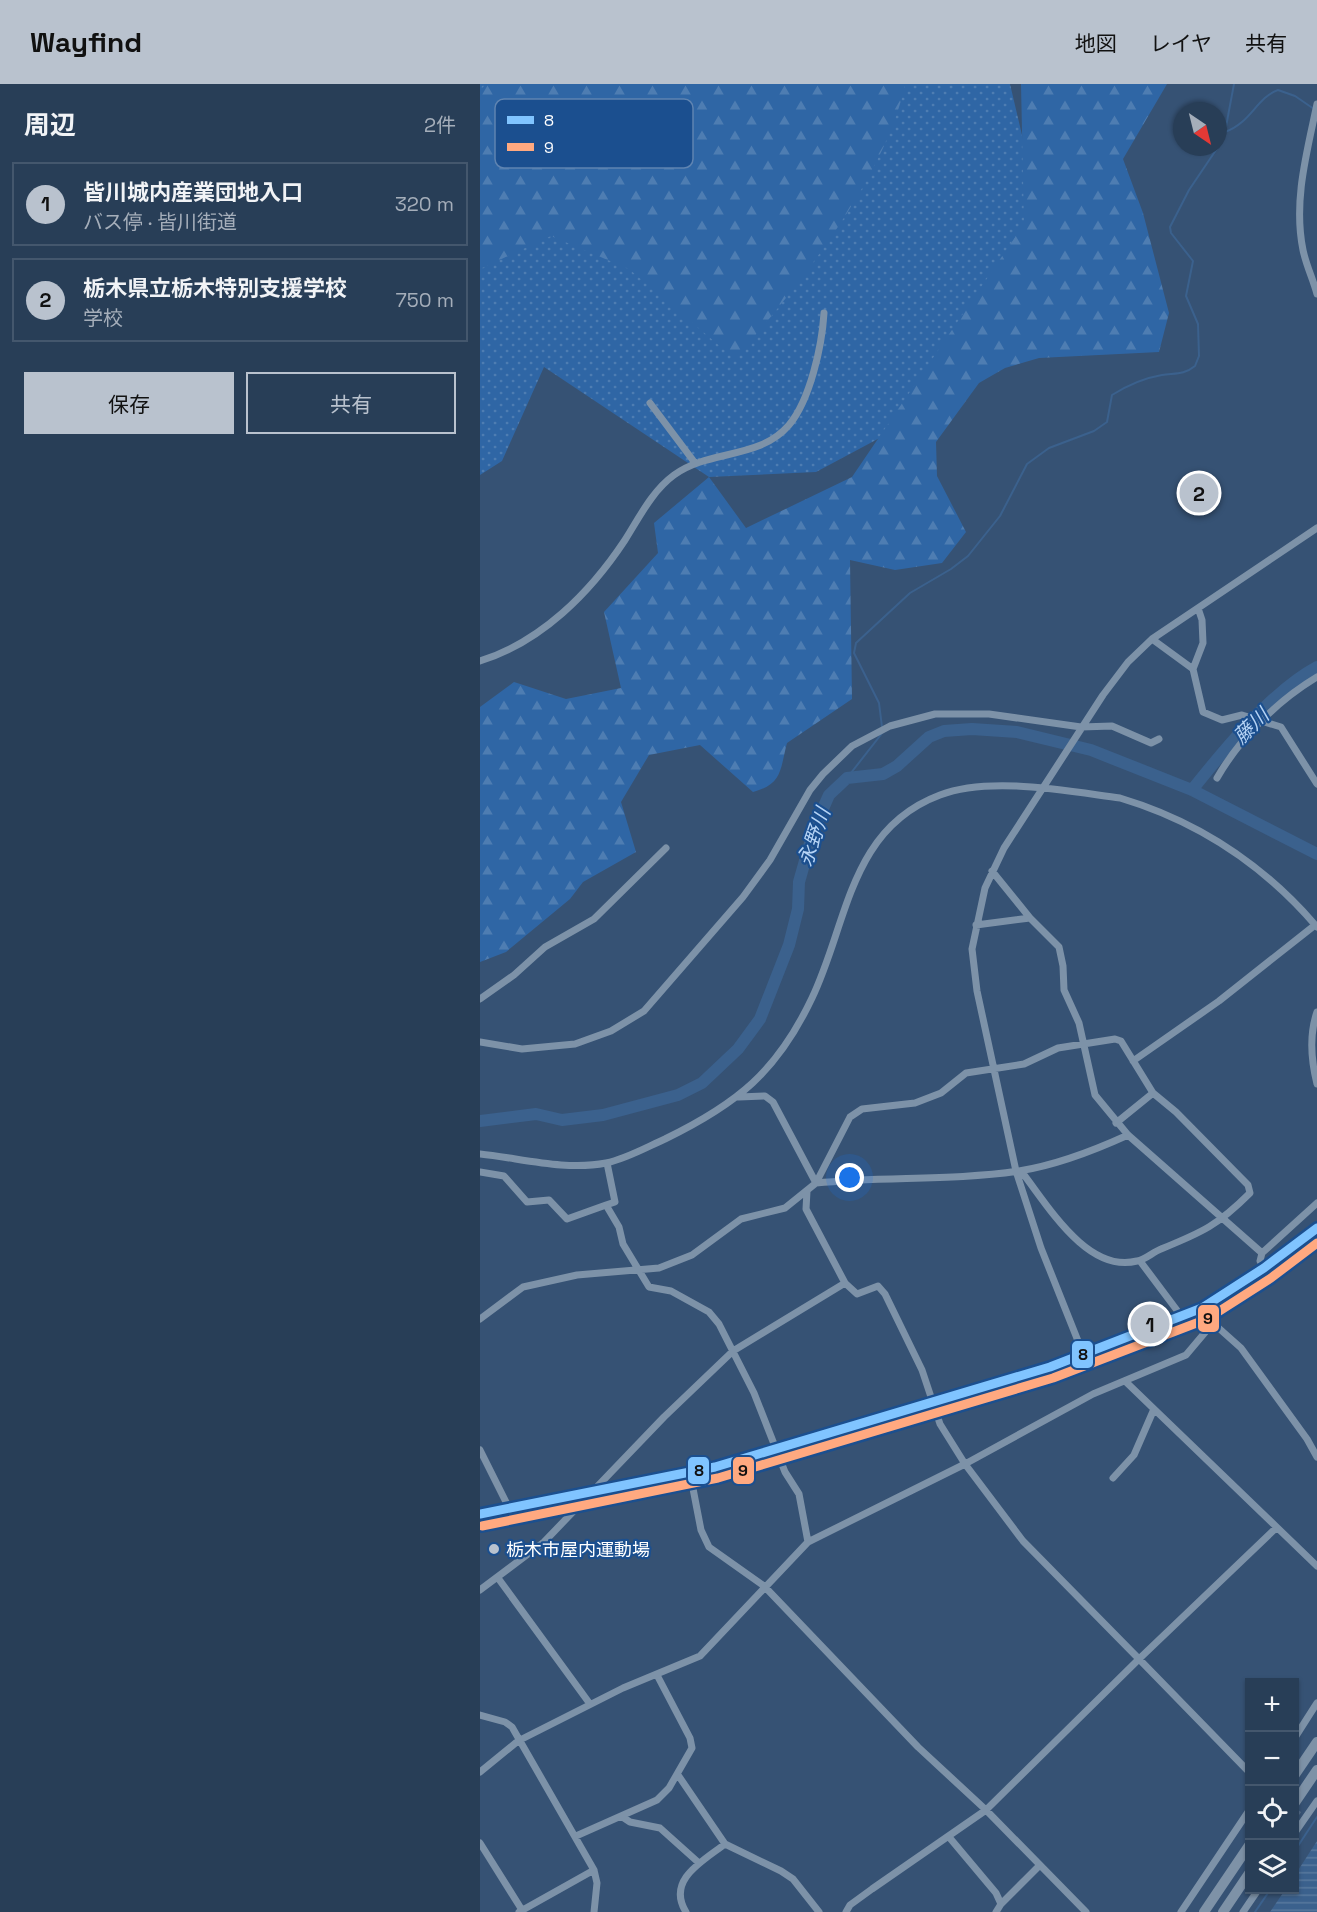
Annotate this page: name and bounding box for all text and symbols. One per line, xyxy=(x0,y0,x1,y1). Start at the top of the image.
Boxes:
text: Wayfind xyxy=(30,24,142,60)
text: 地図 xyxy=(1075,30,1117,57)
text: レイヤ xyxy=(1150,30,1212,57)
text: 共有 xyxy=(1245,30,1287,57)
legend xyxy=(495,99,693,168)
north arrow xyxy=(1173,102,1227,156)
text: 周辺 xyxy=(24,108,76,142)
text: 8 xyxy=(544,110,554,131)
text: 2件 xyxy=(424,112,456,138)
text: 9 xyxy=(544,137,554,158)
text: 皆川城内産業団地入口 xyxy=(83,178,303,206)
text: 1 xyxy=(41,191,50,217)
text: 320 m xyxy=(395,191,454,217)
text: バス停 · 皆川街道 xyxy=(83,209,237,235)
text: 栃木県立栃木特別支援学校 xyxy=(83,274,347,302)
text: 2 xyxy=(40,287,51,313)
text: 750 m xyxy=(396,287,454,313)
text: 学校 xyxy=(83,305,123,331)
button: 保存 xyxy=(24,372,234,434)
button: 共有 xyxy=(246,372,456,434)
pin: 2 xyxy=(1180,470,1218,516)
water label: 藤川 xyxy=(1228,701,1276,749)
water label: 永野川 xyxy=(792,803,837,870)
your location xyxy=(835,1163,864,1192)
pin: 1 xyxy=(1130,1302,1170,1346)
line badge: 9 xyxy=(1197,1304,1220,1333)
text: 9 xyxy=(1203,1308,1213,1329)
line badge: 8 xyxy=(1071,1340,1094,1369)
text: 8 xyxy=(1078,1344,1088,1365)
line badge: 8 xyxy=(687,1456,710,1485)
line badge: 9 xyxy=(732,1456,755,1485)
text: 8 xyxy=(694,1460,704,1481)
text: 9 xyxy=(738,1460,748,1481)
place label: 栃木市屋内運動場 xyxy=(506,1538,650,1561)
marker: 栃木市屋内運動場 xyxy=(487,1542,501,1556)
map controls xyxy=(1245,1678,1299,1894)
button: + xyxy=(1245,1678,1299,1732)
button: − xyxy=(1245,1732,1299,1786)
button: locate xyxy=(1245,1786,1299,1840)
button: layers xyxy=(1245,1840,1299,1894)

